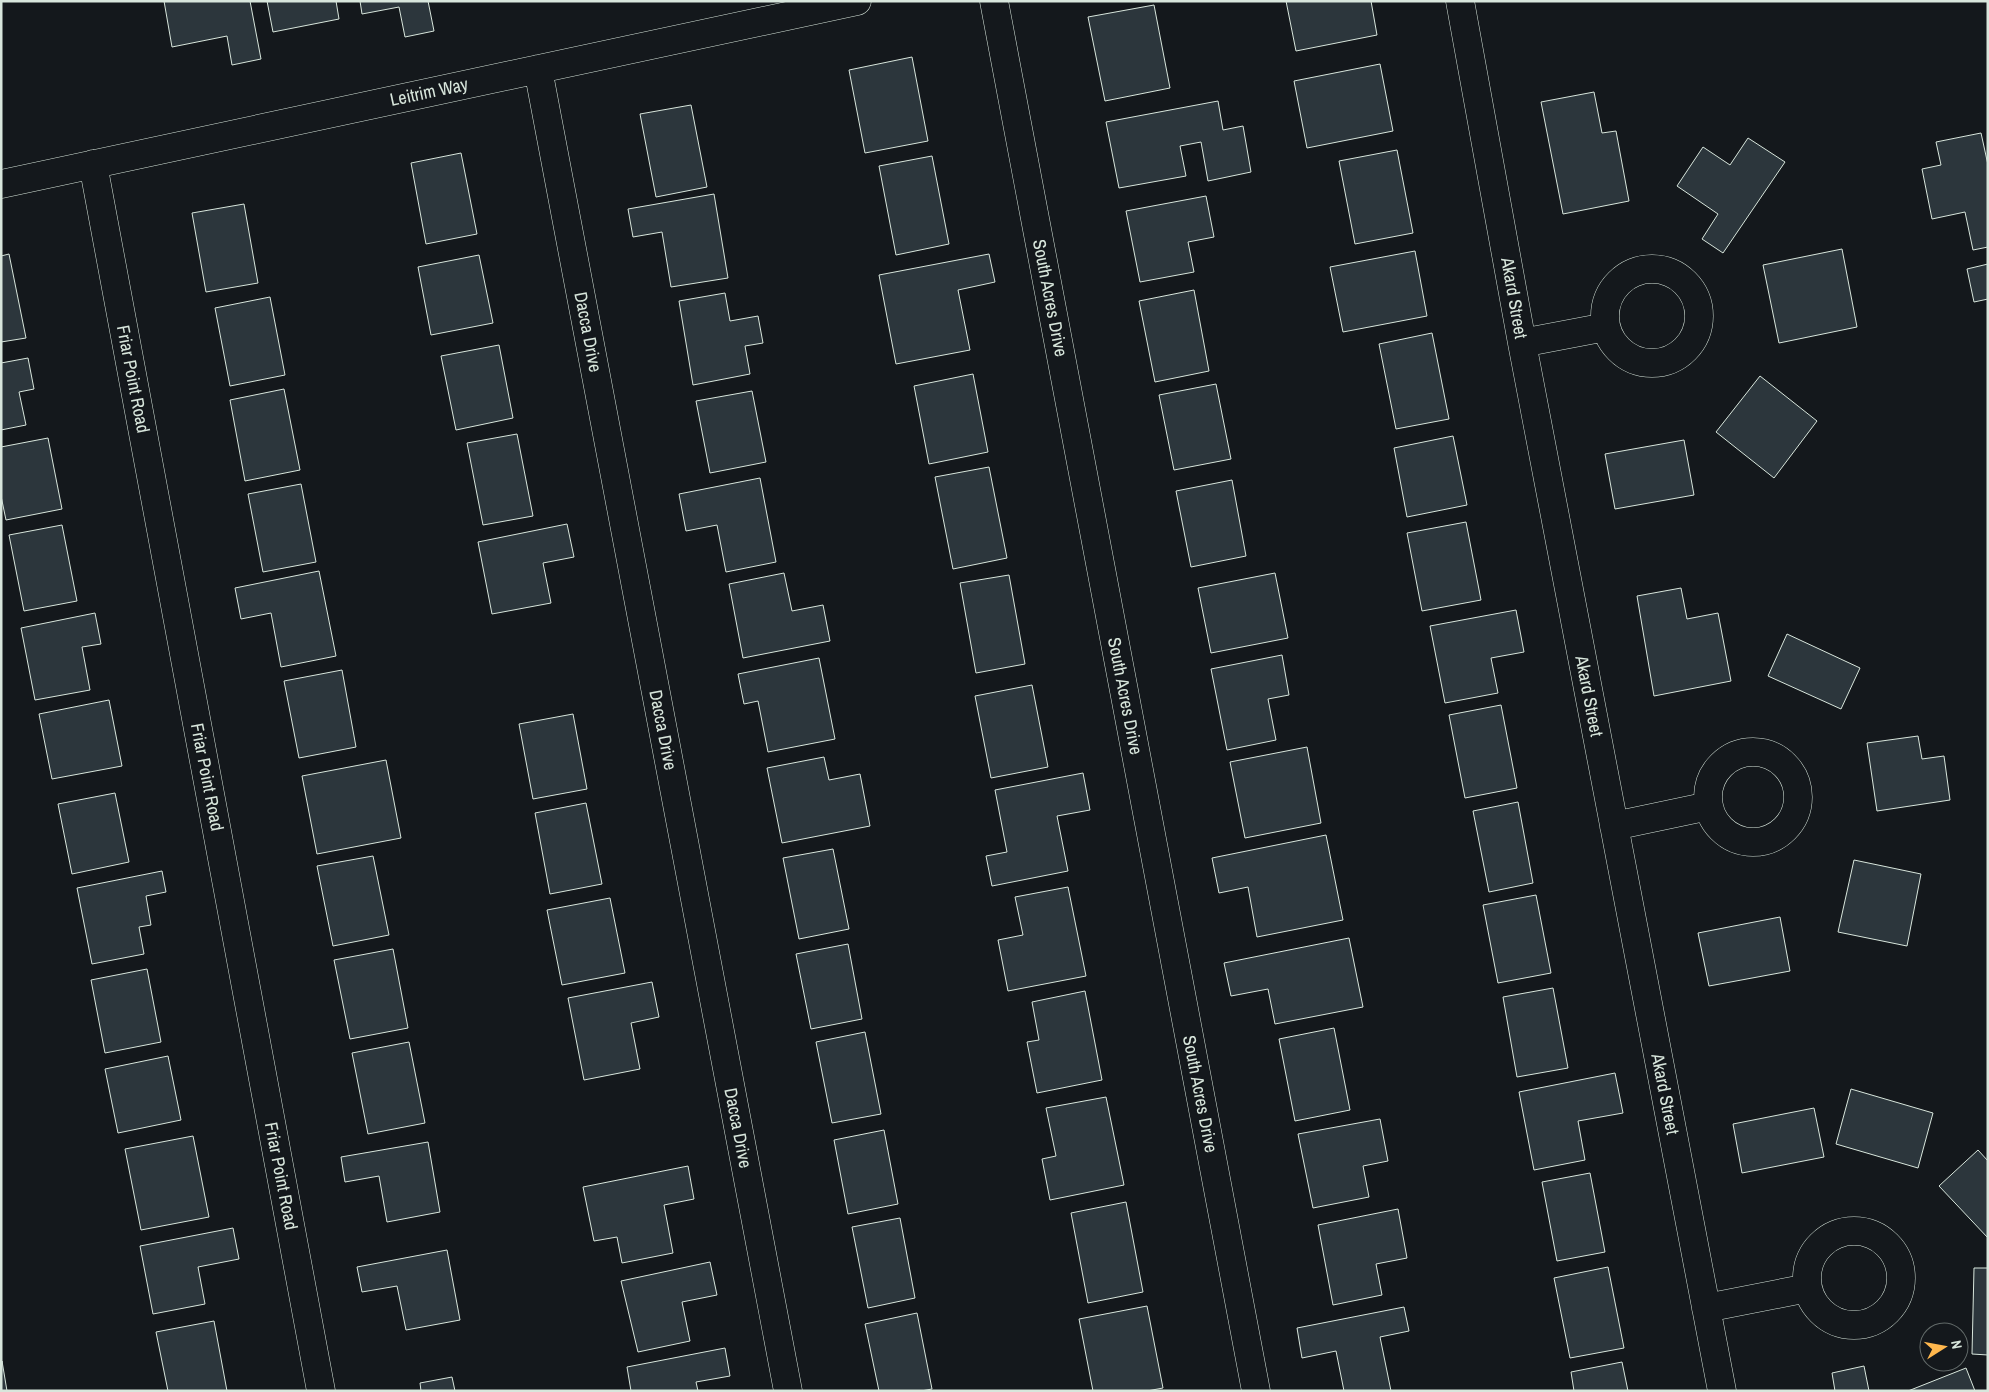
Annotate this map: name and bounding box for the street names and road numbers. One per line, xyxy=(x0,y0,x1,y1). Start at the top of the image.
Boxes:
street label: Leitrim Way xyxy=(388,71,471,112)
street label: South Acres Drive xyxy=(1027,237,1074,359)
street label: Akard Street xyxy=(1495,254,1534,340)
street label: Dacca Drive xyxy=(568,290,609,374)
street label: Friar Point Road xyxy=(111,323,156,435)
street label: South Acres Drive xyxy=(1102,635,1149,757)
street label: Akard Street xyxy=(1569,652,1610,739)
street label: Dacca Drive xyxy=(643,688,684,772)
street label: Friar Point Road xyxy=(185,721,230,833)
street label: South Acres Drive xyxy=(1177,1033,1224,1155)
street label: Akard Street xyxy=(1645,1050,1686,1137)
street label: Dacca Drive xyxy=(718,1086,759,1170)
street label: Friar Point Road xyxy=(259,1120,304,1232)

